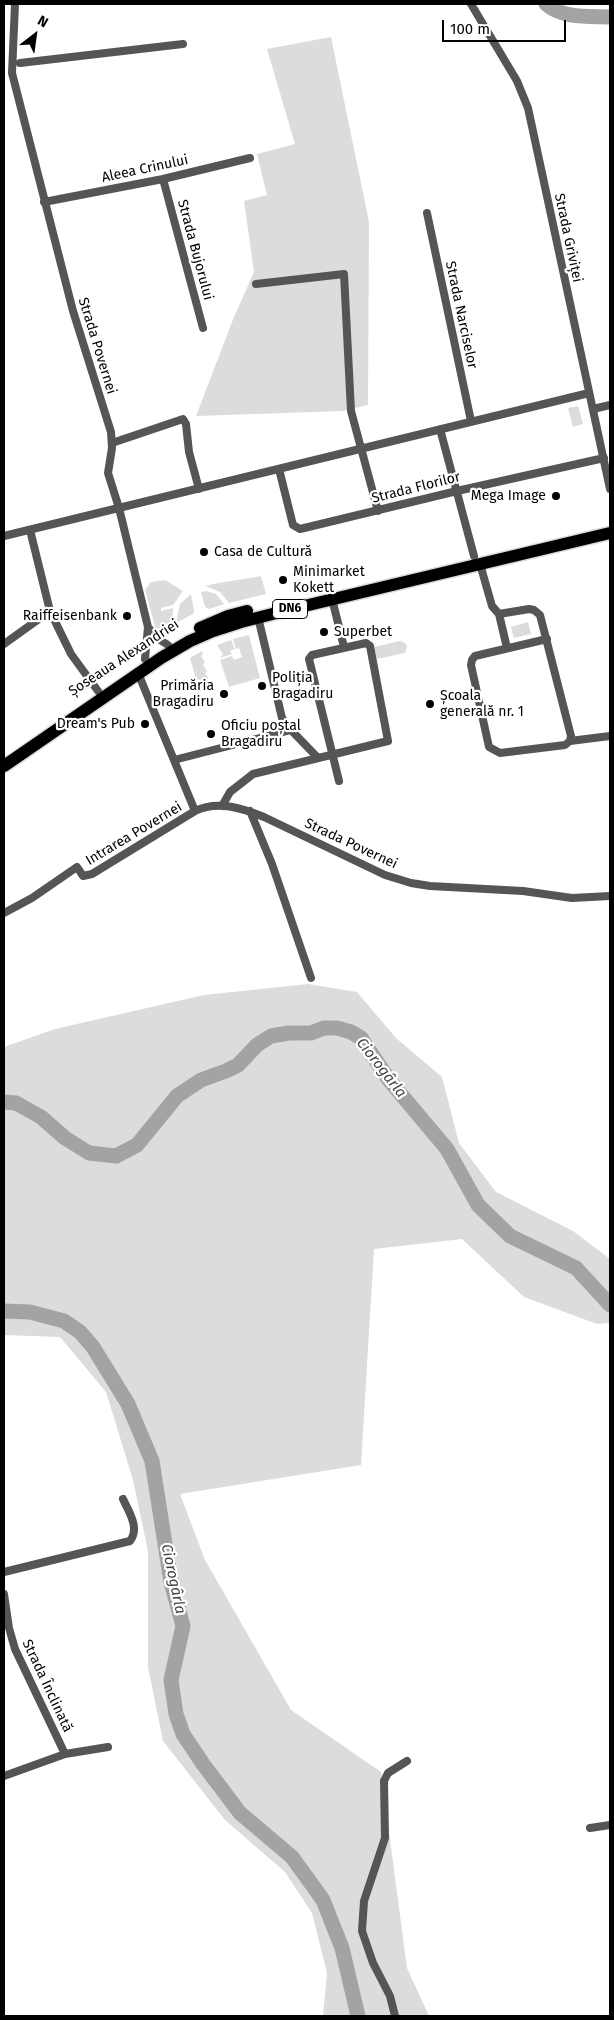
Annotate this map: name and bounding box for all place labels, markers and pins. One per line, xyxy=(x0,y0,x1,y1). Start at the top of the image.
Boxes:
place label: Mega Image xyxy=(471,488,546,504)
marker: Mega Image xyxy=(550,490,562,502)
place label: Casa de Cultură xyxy=(214,544,312,560)
marker: Casa de Cultură xyxy=(198,546,210,558)
place label: Minimarket Kokett xyxy=(293,564,365,596)
marker: Minimarket Kokett xyxy=(277,574,289,586)
place label: Raiffeisenbank xyxy=(23,608,117,624)
marker: Raiffeisenbank xyxy=(121,610,133,622)
place label: Superbet xyxy=(334,624,392,640)
marker: Superbet xyxy=(318,626,330,638)
place label: Poliția Bragadiru xyxy=(272,670,333,702)
place label: Primăria Bragadiru xyxy=(153,678,214,710)
marker: Poliția Bragadiru xyxy=(256,680,268,692)
marker: Primăria Bragadiru xyxy=(218,688,230,700)
place label: Școala generală nr. 1 xyxy=(440,688,524,720)
marker: Școala generală nr. 1 xyxy=(424,698,436,710)
place label: Dream's Pub xyxy=(57,716,135,732)
marker: Dream's Pub xyxy=(139,718,151,730)
place label: Oficiu poștal Bragadiru xyxy=(221,718,301,750)
marker: Oficiu poștal Bragadiru xyxy=(205,728,217,740)

